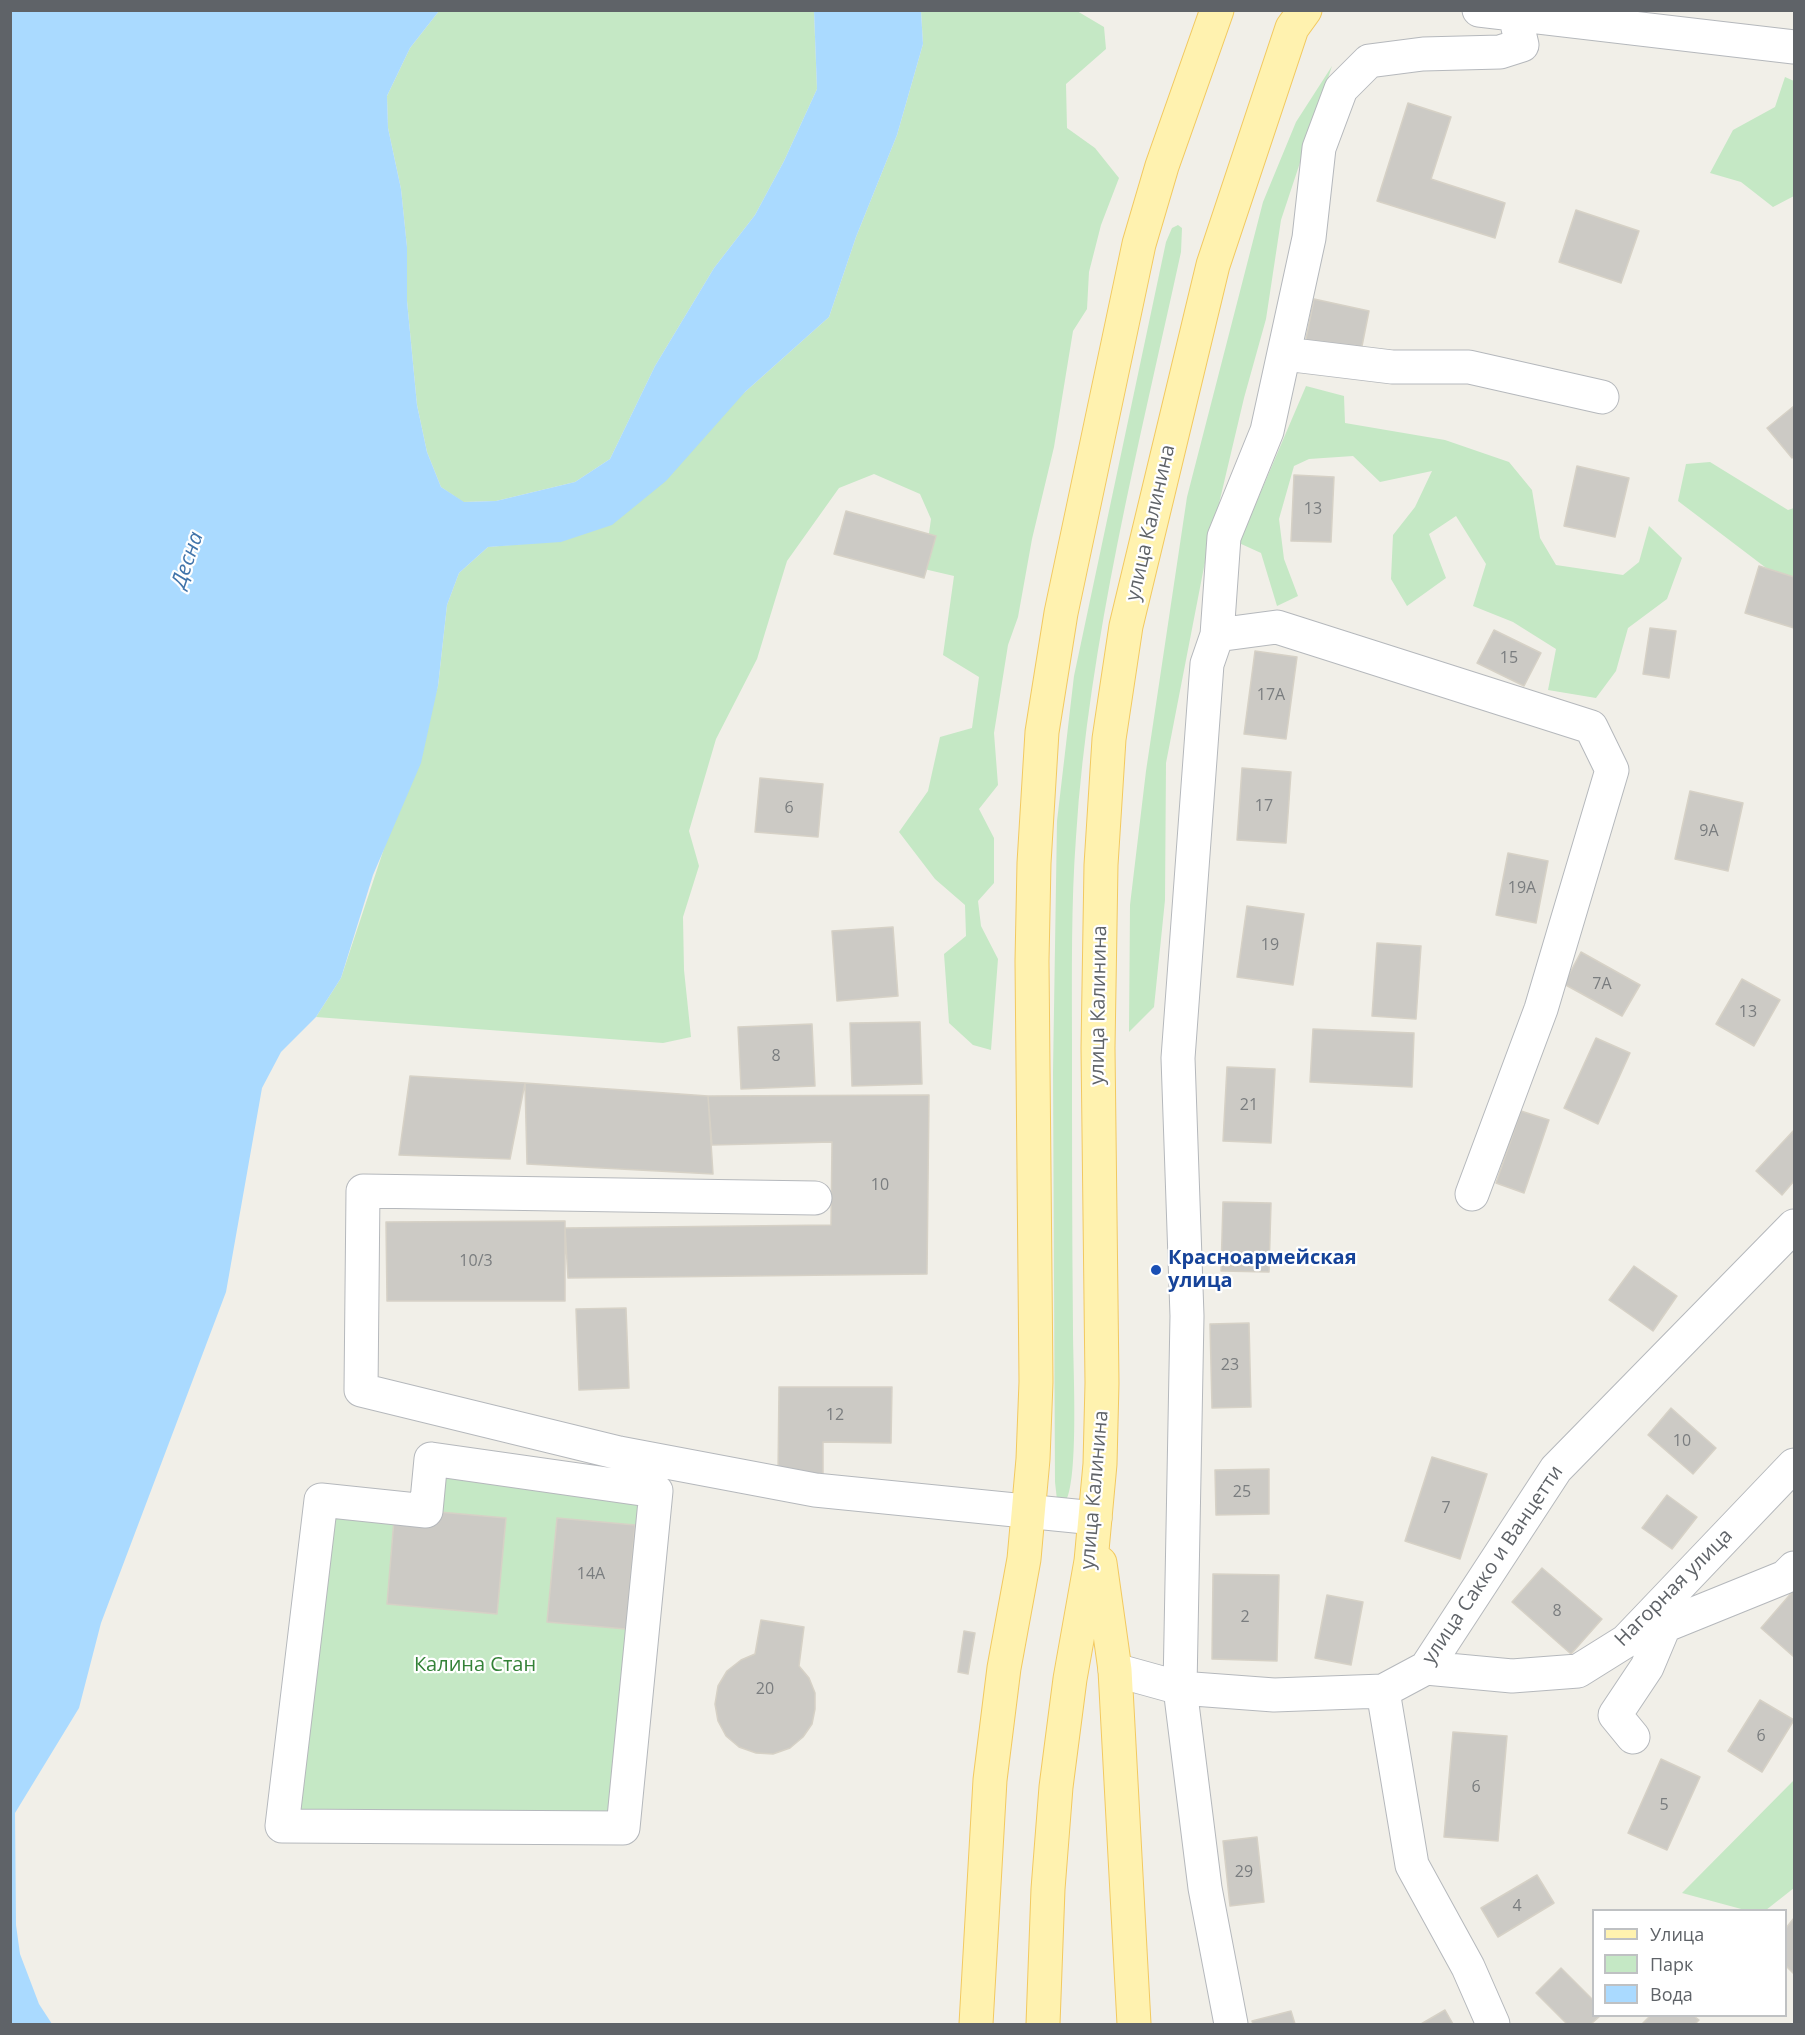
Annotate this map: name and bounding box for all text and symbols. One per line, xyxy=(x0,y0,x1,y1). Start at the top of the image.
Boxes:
street label: улица Калинина xyxy=(1121,443,1181,603)
house number: 13 xyxy=(1304,499,1322,519)
water label: Десна xyxy=(167,529,209,591)
house number: 15 xyxy=(1500,648,1518,668)
house number: 17А xyxy=(1257,685,1285,705)
house number: 17 xyxy=(1255,796,1273,816)
house number: 6 xyxy=(784,798,794,818)
house number: 9А xyxy=(1699,821,1719,841)
house number: 19А xyxy=(1508,878,1536,898)
street label: улица Калинина xyxy=(1086,925,1112,1085)
house number: 19 xyxy=(1261,935,1279,955)
house number: 7А xyxy=(1592,974,1612,994)
house number: 13 xyxy=(1739,1002,1757,1022)
house number: 8 xyxy=(771,1046,781,1066)
house number: 21 xyxy=(1240,1095,1258,1115)
house number: 10 xyxy=(871,1175,889,1195)
place label: Красноармейская улица xyxy=(1168,1246,1357,1293)
house number: 10/3 xyxy=(459,1251,493,1271)
marker: Красноармейская улица xyxy=(1149,1263,1163,1277)
house number: 23 xyxy=(1221,1355,1239,1375)
house number: 12 xyxy=(826,1405,844,1425)
street label: улица Калинина xyxy=(1076,1409,1114,1571)
house number: 10 xyxy=(1673,1431,1691,1451)
street label: улица Сакко и Ванцетти xyxy=(1417,1461,1569,1669)
house number: 25 xyxy=(1233,1482,1251,1502)
house number: 7 xyxy=(1441,1498,1451,1518)
street label: Нагорная улица xyxy=(1610,1524,1738,1652)
house number: 14А xyxy=(577,1564,605,1584)
house number: 8 xyxy=(1552,1601,1562,1621)
house number: 2 xyxy=(1240,1607,1250,1627)
park label: Калина Стан xyxy=(414,1653,536,1677)
house number: 20 xyxy=(756,1679,774,1699)
house number: 6 xyxy=(1756,1726,1766,1746)
house number: 6 xyxy=(1471,1777,1481,1797)
house number: 5 xyxy=(1659,1795,1669,1815)
house number: 29 xyxy=(1235,1862,1253,1882)
house number: 4 xyxy=(1512,1896,1522,1916)
legend xyxy=(1592,1909,1787,2017)
text: Улица xyxy=(1650,1922,1704,1946)
text: Парк xyxy=(1650,1952,1693,1976)
text: Вода xyxy=(1650,1982,1693,2006)

